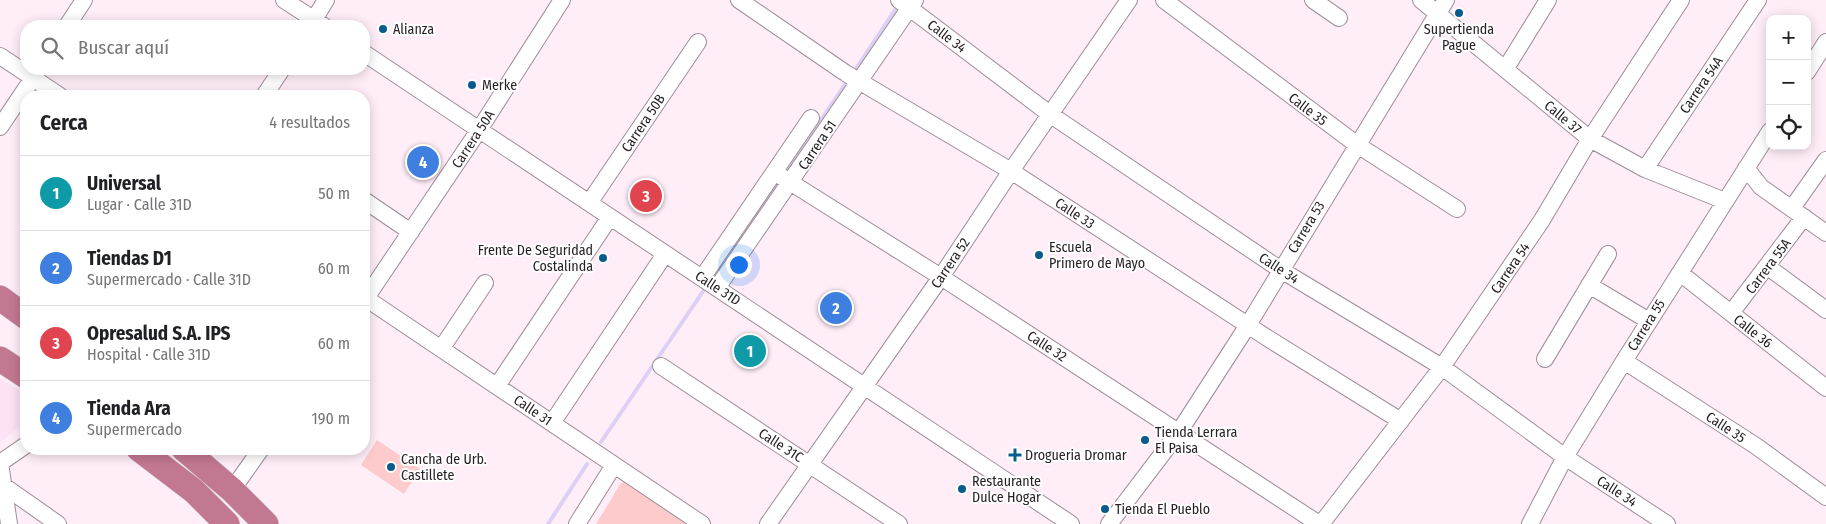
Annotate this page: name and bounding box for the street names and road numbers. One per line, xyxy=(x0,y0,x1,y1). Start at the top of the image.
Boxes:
street label: Calle 34 xyxy=(924,16,970,57)
street label: Carrera 54A xyxy=(1676,53,1727,117)
street label: Calle 35 xyxy=(1285,89,1330,129)
street label: Carrera 50B xyxy=(618,91,669,155)
street label: Calle 37 xyxy=(1541,97,1585,138)
street label: Carrera 50A xyxy=(448,107,499,172)
street label: Carrera 51 xyxy=(795,117,840,173)
street label: Calle 33 xyxy=(1052,194,1098,232)
street label: Carrera 53 xyxy=(1284,198,1328,256)
street label: Carrera 52 xyxy=(927,235,973,292)
street label: Carrera 55A xyxy=(1742,235,1795,297)
street label: Carrera 54 xyxy=(1487,239,1534,297)
street label: Calle 34 xyxy=(1256,249,1302,288)
street label: Calle 31D xyxy=(692,267,744,309)
street label: Carrera 55 xyxy=(1624,296,1669,354)
street label: Calle 36 xyxy=(1730,311,1775,352)
street label: Calle 32 xyxy=(1024,327,1070,365)
street label: Calle 31 xyxy=(510,391,555,429)
street label: Calle 35 xyxy=(1703,408,1749,447)
street label: Calle 31C xyxy=(755,425,806,466)
street label: Calle 34 xyxy=(1594,472,1640,511)

